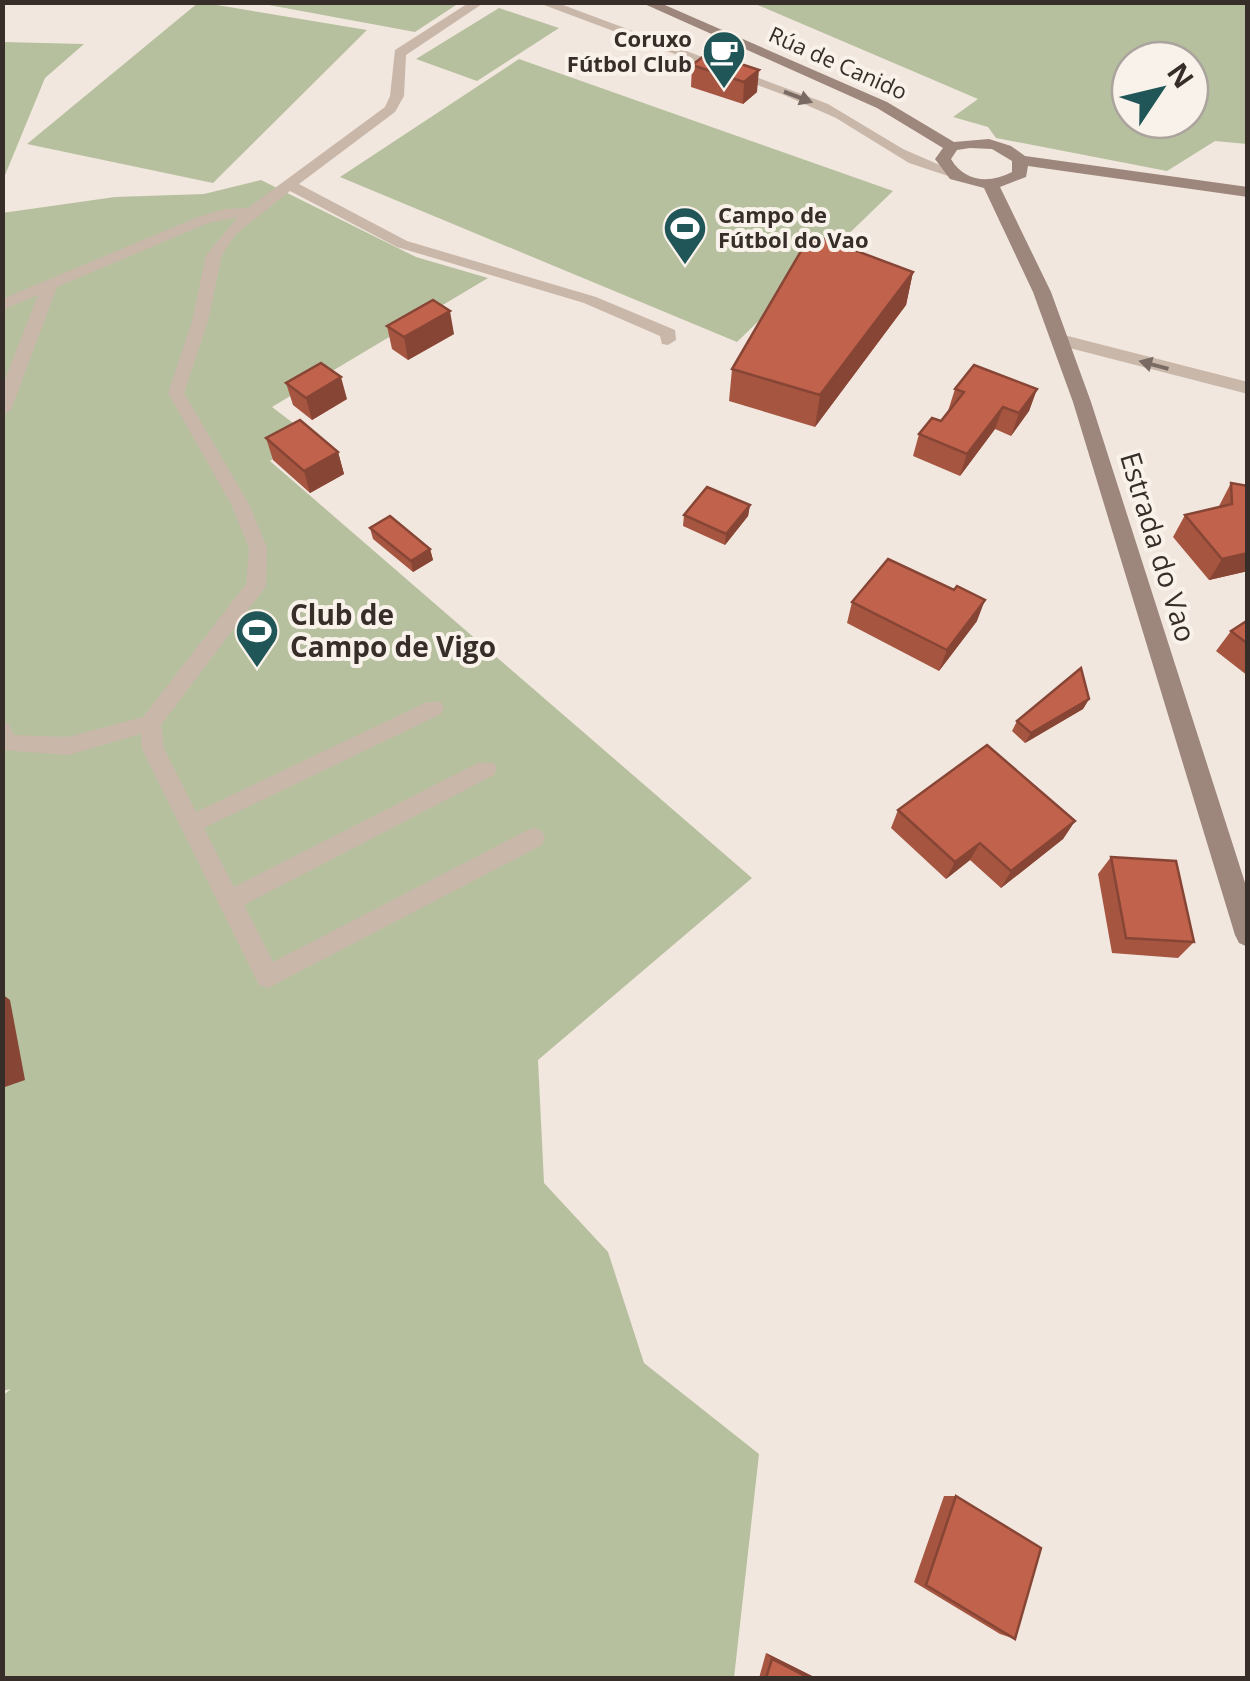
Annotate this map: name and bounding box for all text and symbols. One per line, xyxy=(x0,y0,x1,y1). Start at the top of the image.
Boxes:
street label: Rúa de Canido xyxy=(765,18,912,106)
place label: Coruxo Fútbol Club xyxy=(567,23,692,78)
cafe icon: Coruxo Fútbol Club xyxy=(701,29,747,90)
north arrow xyxy=(1110,40,1210,140)
text: N xyxy=(1159,55,1203,95)
one-way arrow xyxy=(783,89,813,105)
place label: Campo de Fútbol do Vao xyxy=(718,199,869,254)
sports icon: Campo de Fútbol do Vao xyxy=(662,205,708,266)
one-way arrow xyxy=(1138,357,1169,372)
street label: Estrada do Vao xyxy=(1112,447,1206,646)
place label: Club de Campo de Vigo xyxy=(290,595,496,665)
sports icon: Club de Campo de Vigo xyxy=(234,608,280,669)

